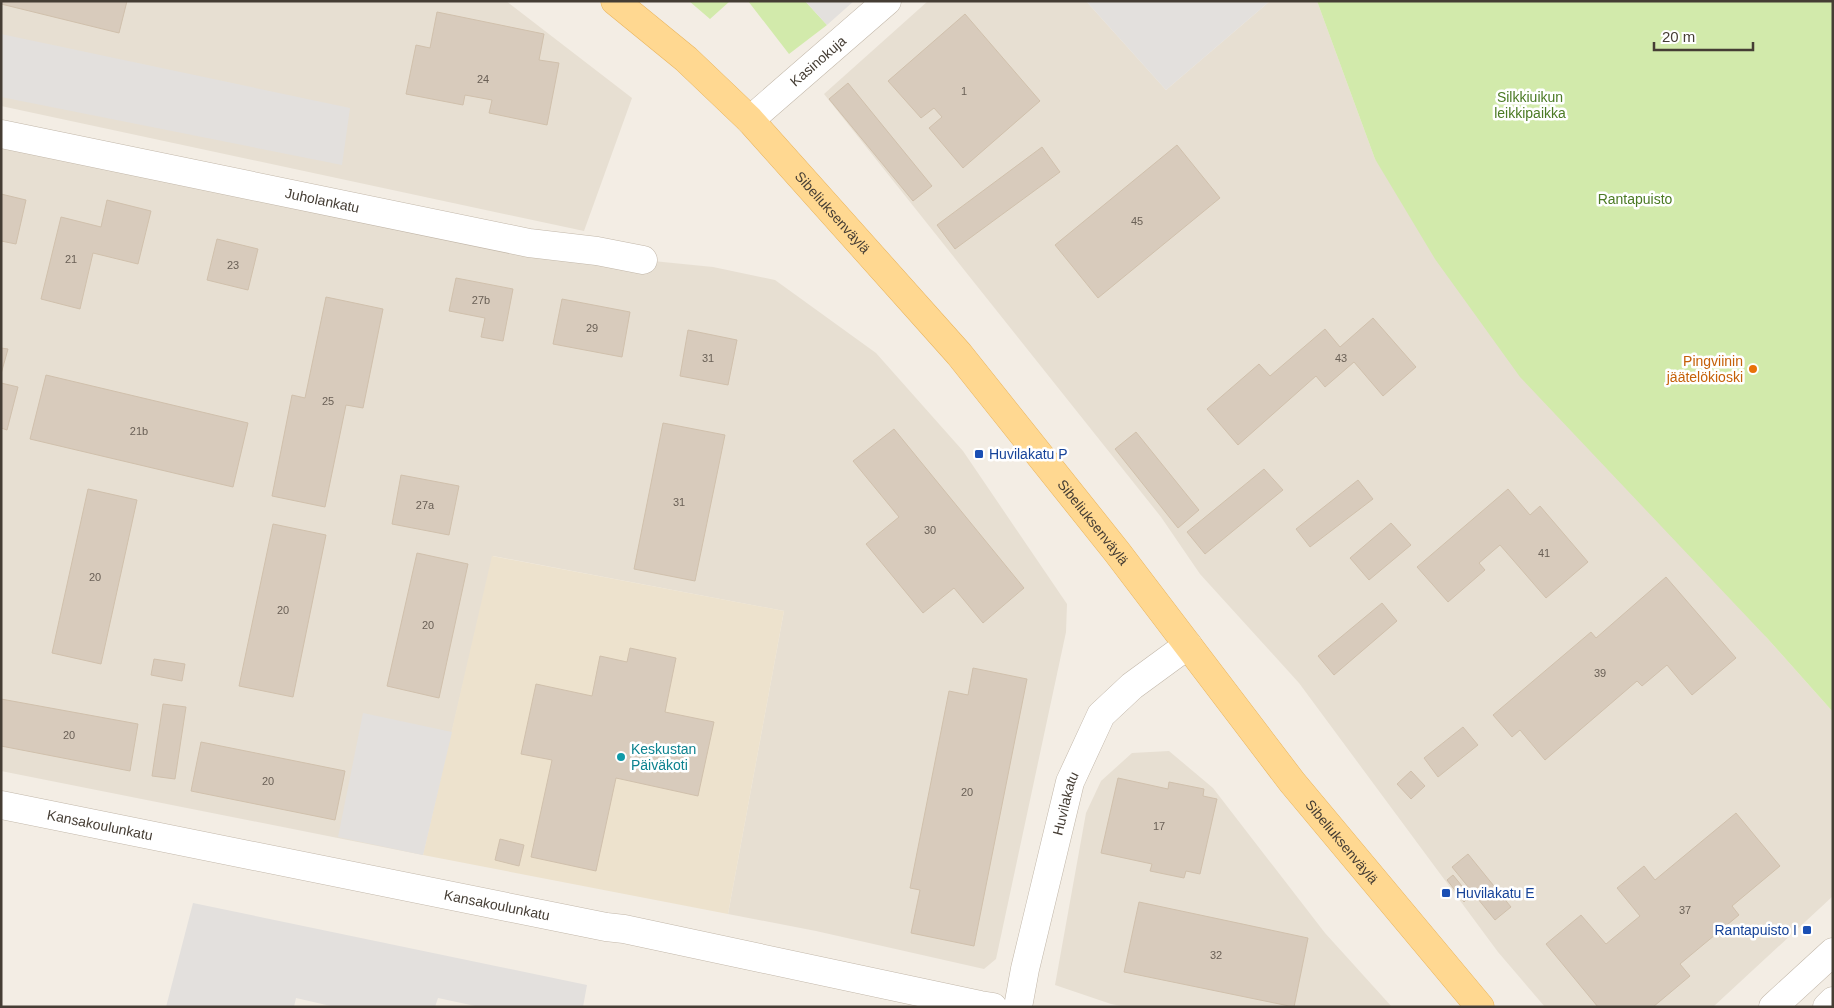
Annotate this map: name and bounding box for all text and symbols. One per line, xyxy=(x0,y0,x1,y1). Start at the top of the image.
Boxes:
scale bar xyxy=(1654,20,1753,52)
text: 20 m xyxy=(1662,28,1695,45)
street label: Kasinokuja xyxy=(787,32,849,90)
house number: 24 xyxy=(477,73,489,85)
house number: 1 xyxy=(961,85,967,97)
park label: Silkkiuikun leikkipaikka xyxy=(1494,89,1566,121)
street label: Sibeliuksenväylä xyxy=(792,168,873,257)
street label: Juholankatu xyxy=(284,185,361,216)
park label: Rantapuisto xyxy=(1598,191,1673,207)
house number: 45 xyxy=(1131,215,1143,227)
house number: 21 xyxy=(65,253,77,265)
house number: 23 xyxy=(227,259,239,271)
house number: 27b xyxy=(472,294,490,306)
house number: 29 xyxy=(586,322,598,334)
house number: 31 xyxy=(702,352,714,364)
house number: 43 xyxy=(1335,352,1347,364)
place label: Pingviinin jäätelökioski xyxy=(1666,353,1743,385)
marker: Pingviinin jäätelökioski xyxy=(1747,363,1759,375)
house number: 25 xyxy=(322,395,334,407)
house number: 21b xyxy=(130,425,148,437)
place label: Huvilakatu P xyxy=(989,446,1068,462)
marker: Huvilakatu P xyxy=(973,448,985,460)
street label: Sibeliuksenväylä xyxy=(1054,476,1132,568)
house number: 31 xyxy=(673,496,685,508)
house number: 27a xyxy=(416,499,435,511)
house number: 30 xyxy=(924,524,936,536)
house number: 41 xyxy=(1538,547,1550,559)
house number: 20 xyxy=(89,571,101,583)
house number: 20 xyxy=(277,604,289,616)
house number: 20 xyxy=(422,619,434,631)
house number: 39 xyxy=(1594,667,1606,679)
house number: 20 xyxy=(63,729,75,741)
place label: Keskustan Päiväkoti xyxy=(631,741,696,773)
marker: Keskustan Päiväkoti xyxy=(615,751,627,763)
street label: Huvilakatu xyxy=(1049,769,1082,837)
house number: 20 xyxy=(262,775,274,787)
house number: 20 xyxy=(961,786,973,798)
street label: Sibeliuksenväylä xyxy=(1302,797,1382,887)
street label: Kansakoulunkatu xyxy=(46,806,154,843)
house number: 17 xyxy=(1153,820,1165,832)
place label: Huvilakatu E xyxy=(1456,885,1535,901)
street label: Kansakoulunkatu xyxy=(443,887,551,923)
marker: Huvilakatu E xyxy=(1440,887,1452,899)
house number: 37 xyxy=(1679,904,1691,916)
place label: Rantapuisto I xyxy=(1715,922,1797,938)
marker: Rantapuisto I xyxy=(1801,924,1813,936)
house number: 32 xyxy=(1210,949,1222,961)

